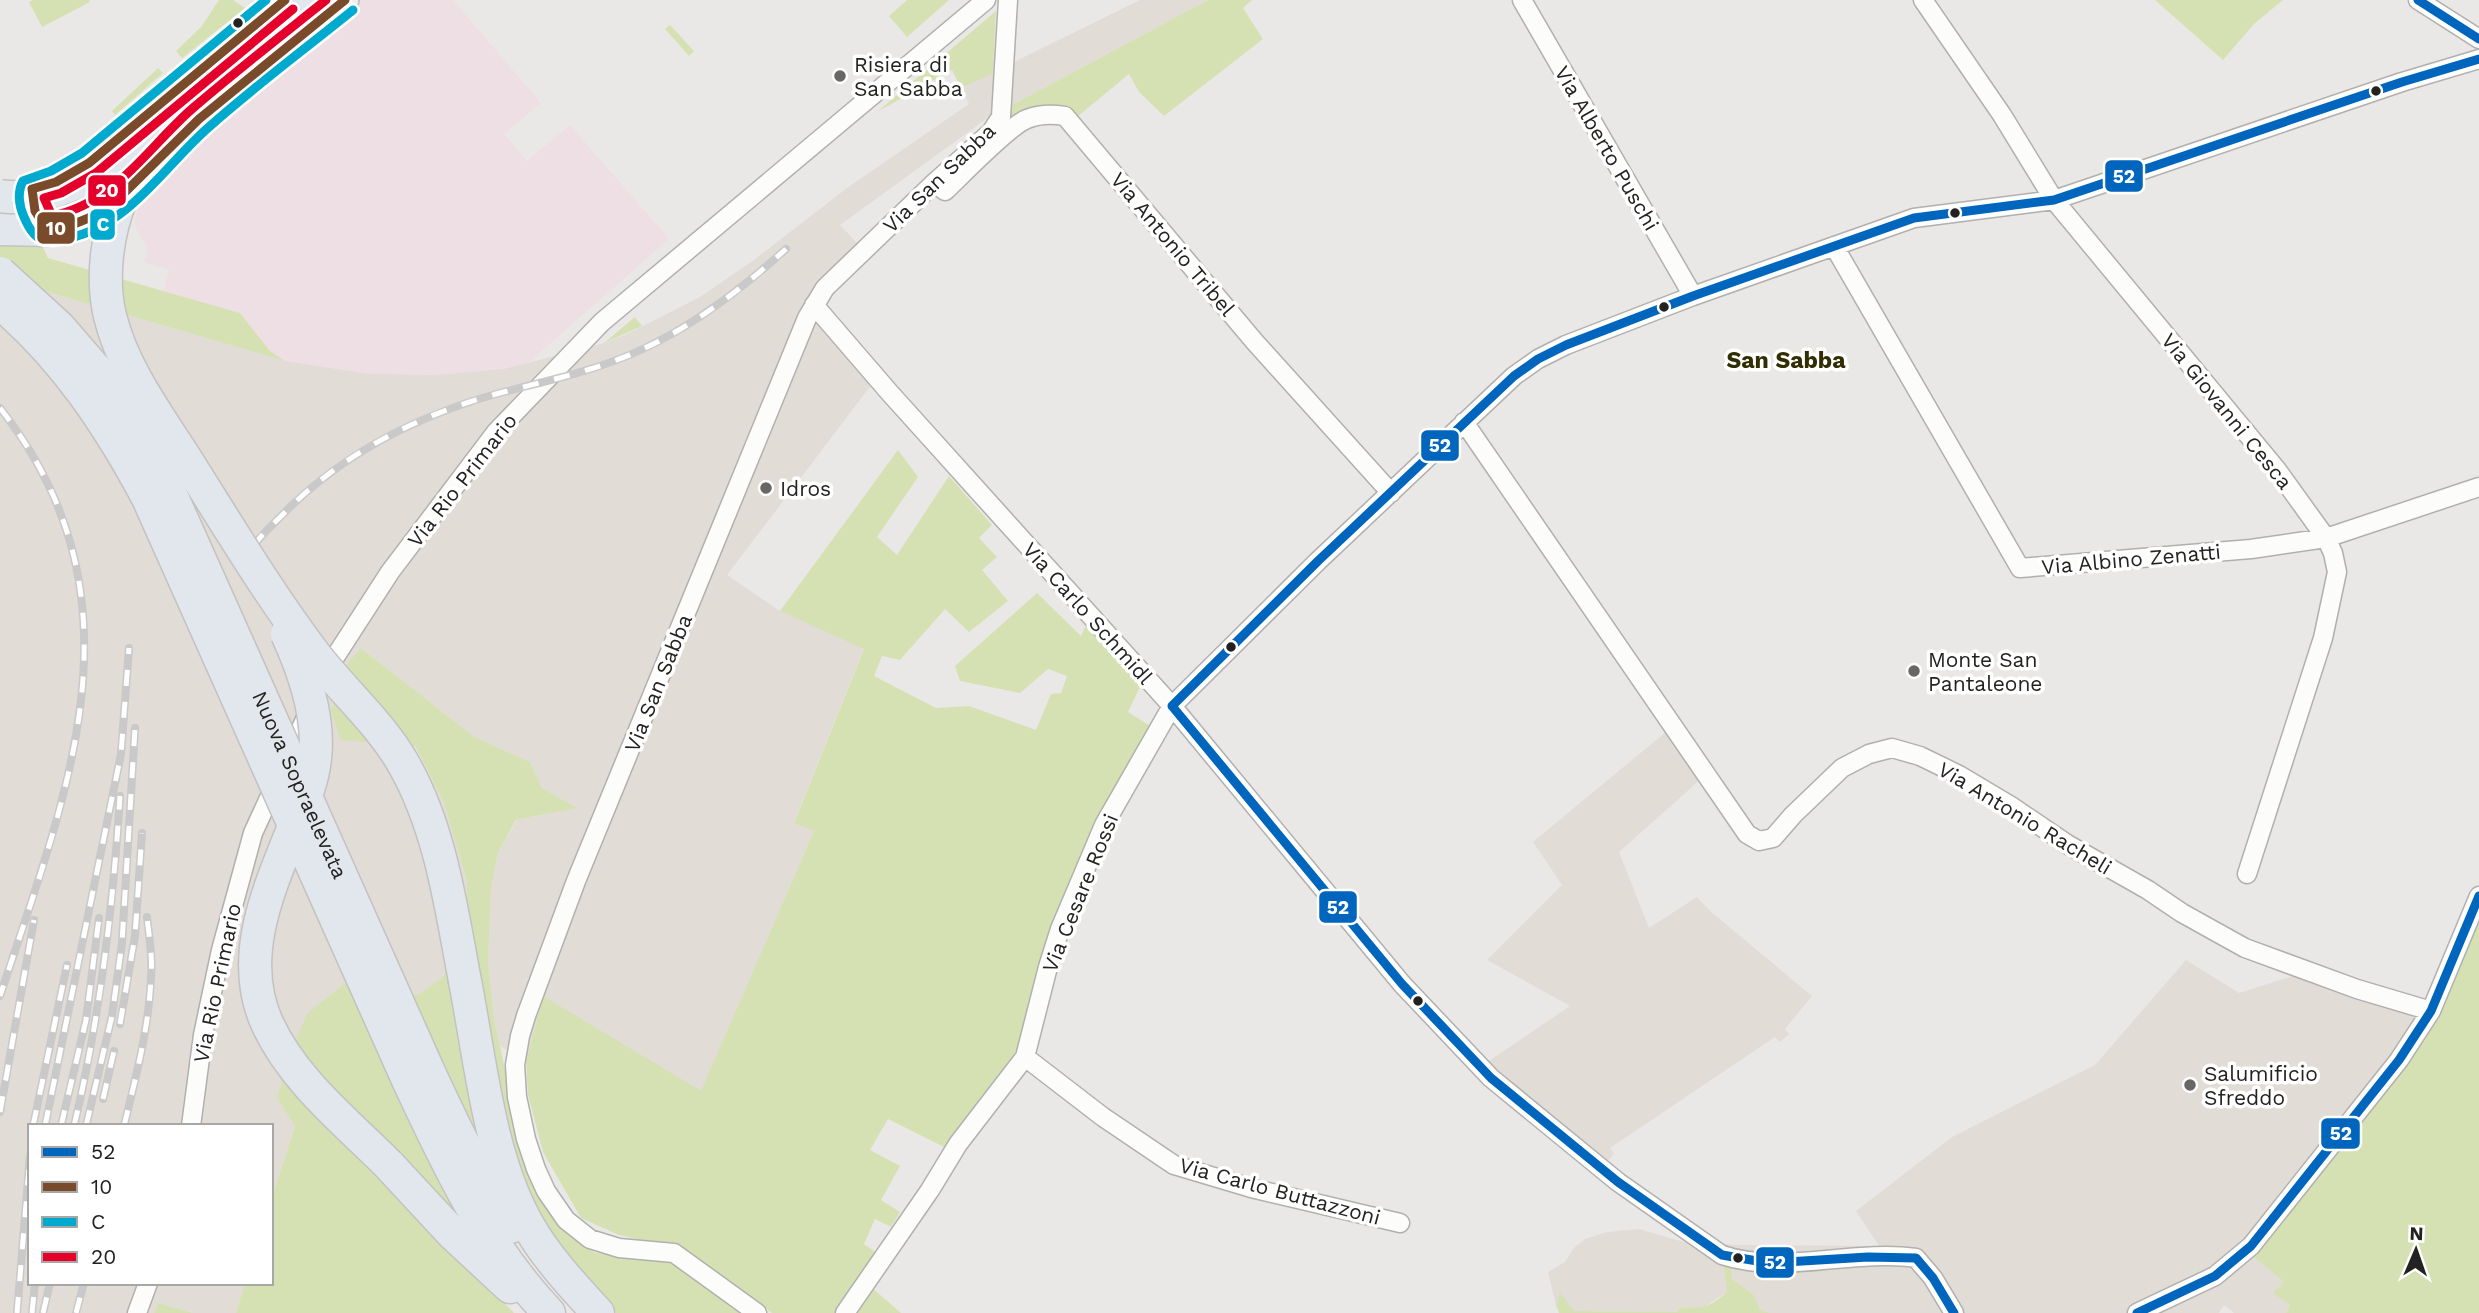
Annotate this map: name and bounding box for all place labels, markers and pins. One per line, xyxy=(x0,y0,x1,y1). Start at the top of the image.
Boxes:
unlabelled marker xyxy=(231,16,245,30)
place label: Risiera di San Sabba xyxy=(854,52,963,101)
marker: Risiera di San Sabba xyxy=(832,68,848,84)
unlabelled marker xyxy=(2369,84,2383,98)
unlabelled marker xyxy=(1948,206,1962,220)
unlabelled marker xyxy=(1657,300,1671,314)
place label: Idros xyxy=(780,476,831,501)
marker: Idros xyxy=(758,480,774,496)
unlabelled marker xyxy=(1224,640,1238,654)
place label: Monte San Pantaleone xyxy=(1928,647,2043,696)
marker: Monte San Pantaleone xyxy=(1906,663,1922,679)
unlabelled marker xyxy=(1411,994,1425,1008)
place label: Salumificio Sfreddo xyxy=(2204,1061,2318,1110)
marker: Salumificio Sfreddo xyxy=(2182,1077,2198,1093)
unlabelled marker xyxy=(1731,1251,1745,1265)

